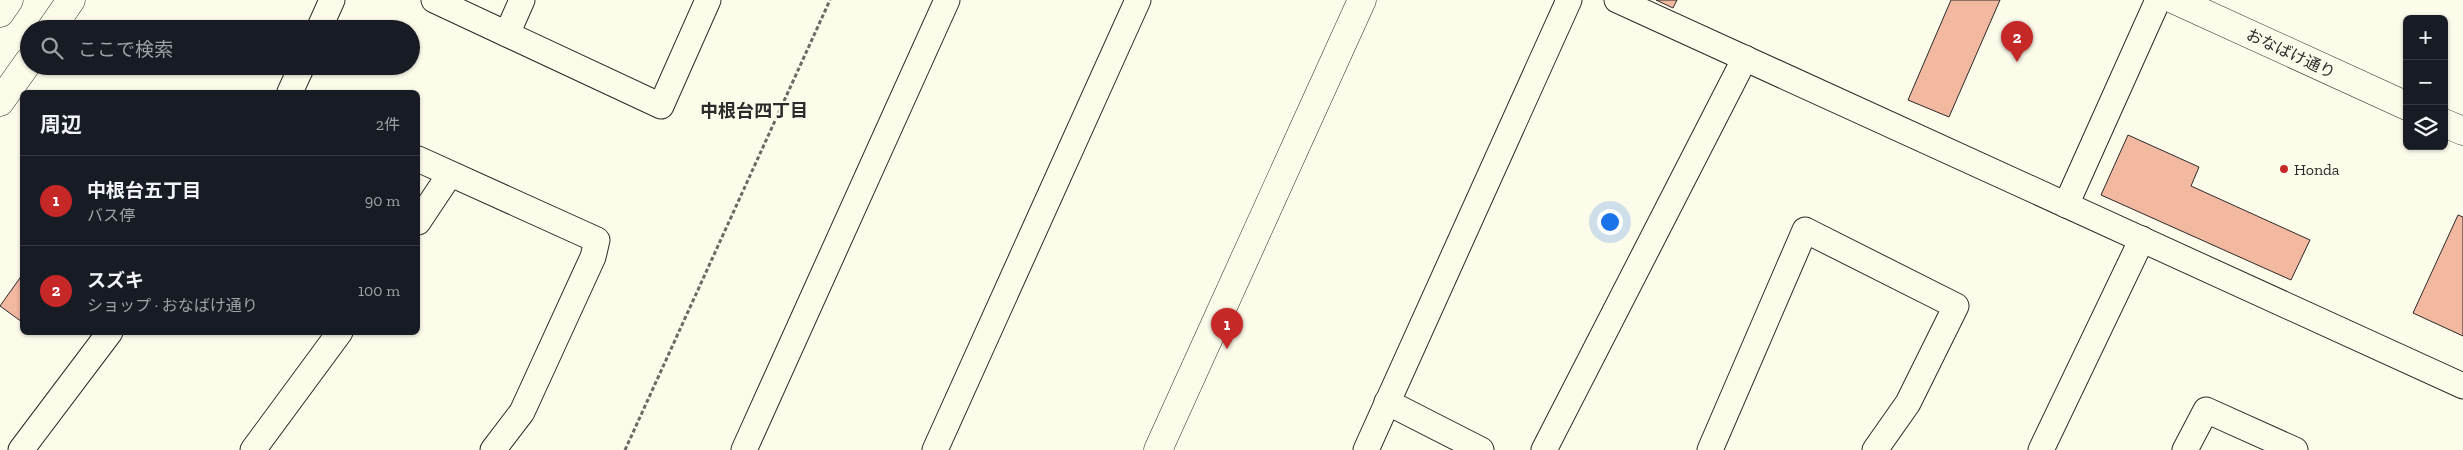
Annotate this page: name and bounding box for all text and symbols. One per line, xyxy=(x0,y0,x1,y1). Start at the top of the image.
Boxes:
map controls xyxy=(2403,15,2448,150)
button: + xyxy=(2403,15,2448,60)
search box xyxy=(20,20,420,75)
pin: 2 xyxy=(2001,21,2033,62)
street label: おなばけ通り xyxy=(2243,25,2338,82)
icon: search xyxy=(38,34,66,62)
text: ここで検索 xyxy=(78,38,173,61)
button: − xyxy=(2403,60,2448,105)
district label: 中根台四丁目 xyxy=(700,100,808,122)
button: layers xyxy=(2403,105,2448,150)
text: 周辺 xyxy=(40,112,82,137)
text: 2件 xyxy=(376,115,400,134)
place label: Honda xyxy=(2294,160,2340,179)
marker: Honda xyxy=(2278,163,2290,175)
text: 中根台五丁目 xyxy=(87,179,201,202)
text: 1 xyxy=(53,191,59,210)
text: 90 m xyxy=(365,191,400,210)
text: バス停 xyxy=(87,206,135,225)
your location xyxy=(1597,209,1623,235)
text: スズキ xyxy=(87,269,144,292)
text: 2 xyxy=(52,281,60,300)
text: 100 m xyxy=(358,281,400,300)
text: ショップ · おなばけ通り xyxy=(87,296,258,315)
pin: 1 xyxy=(1211,308,1243,349)

